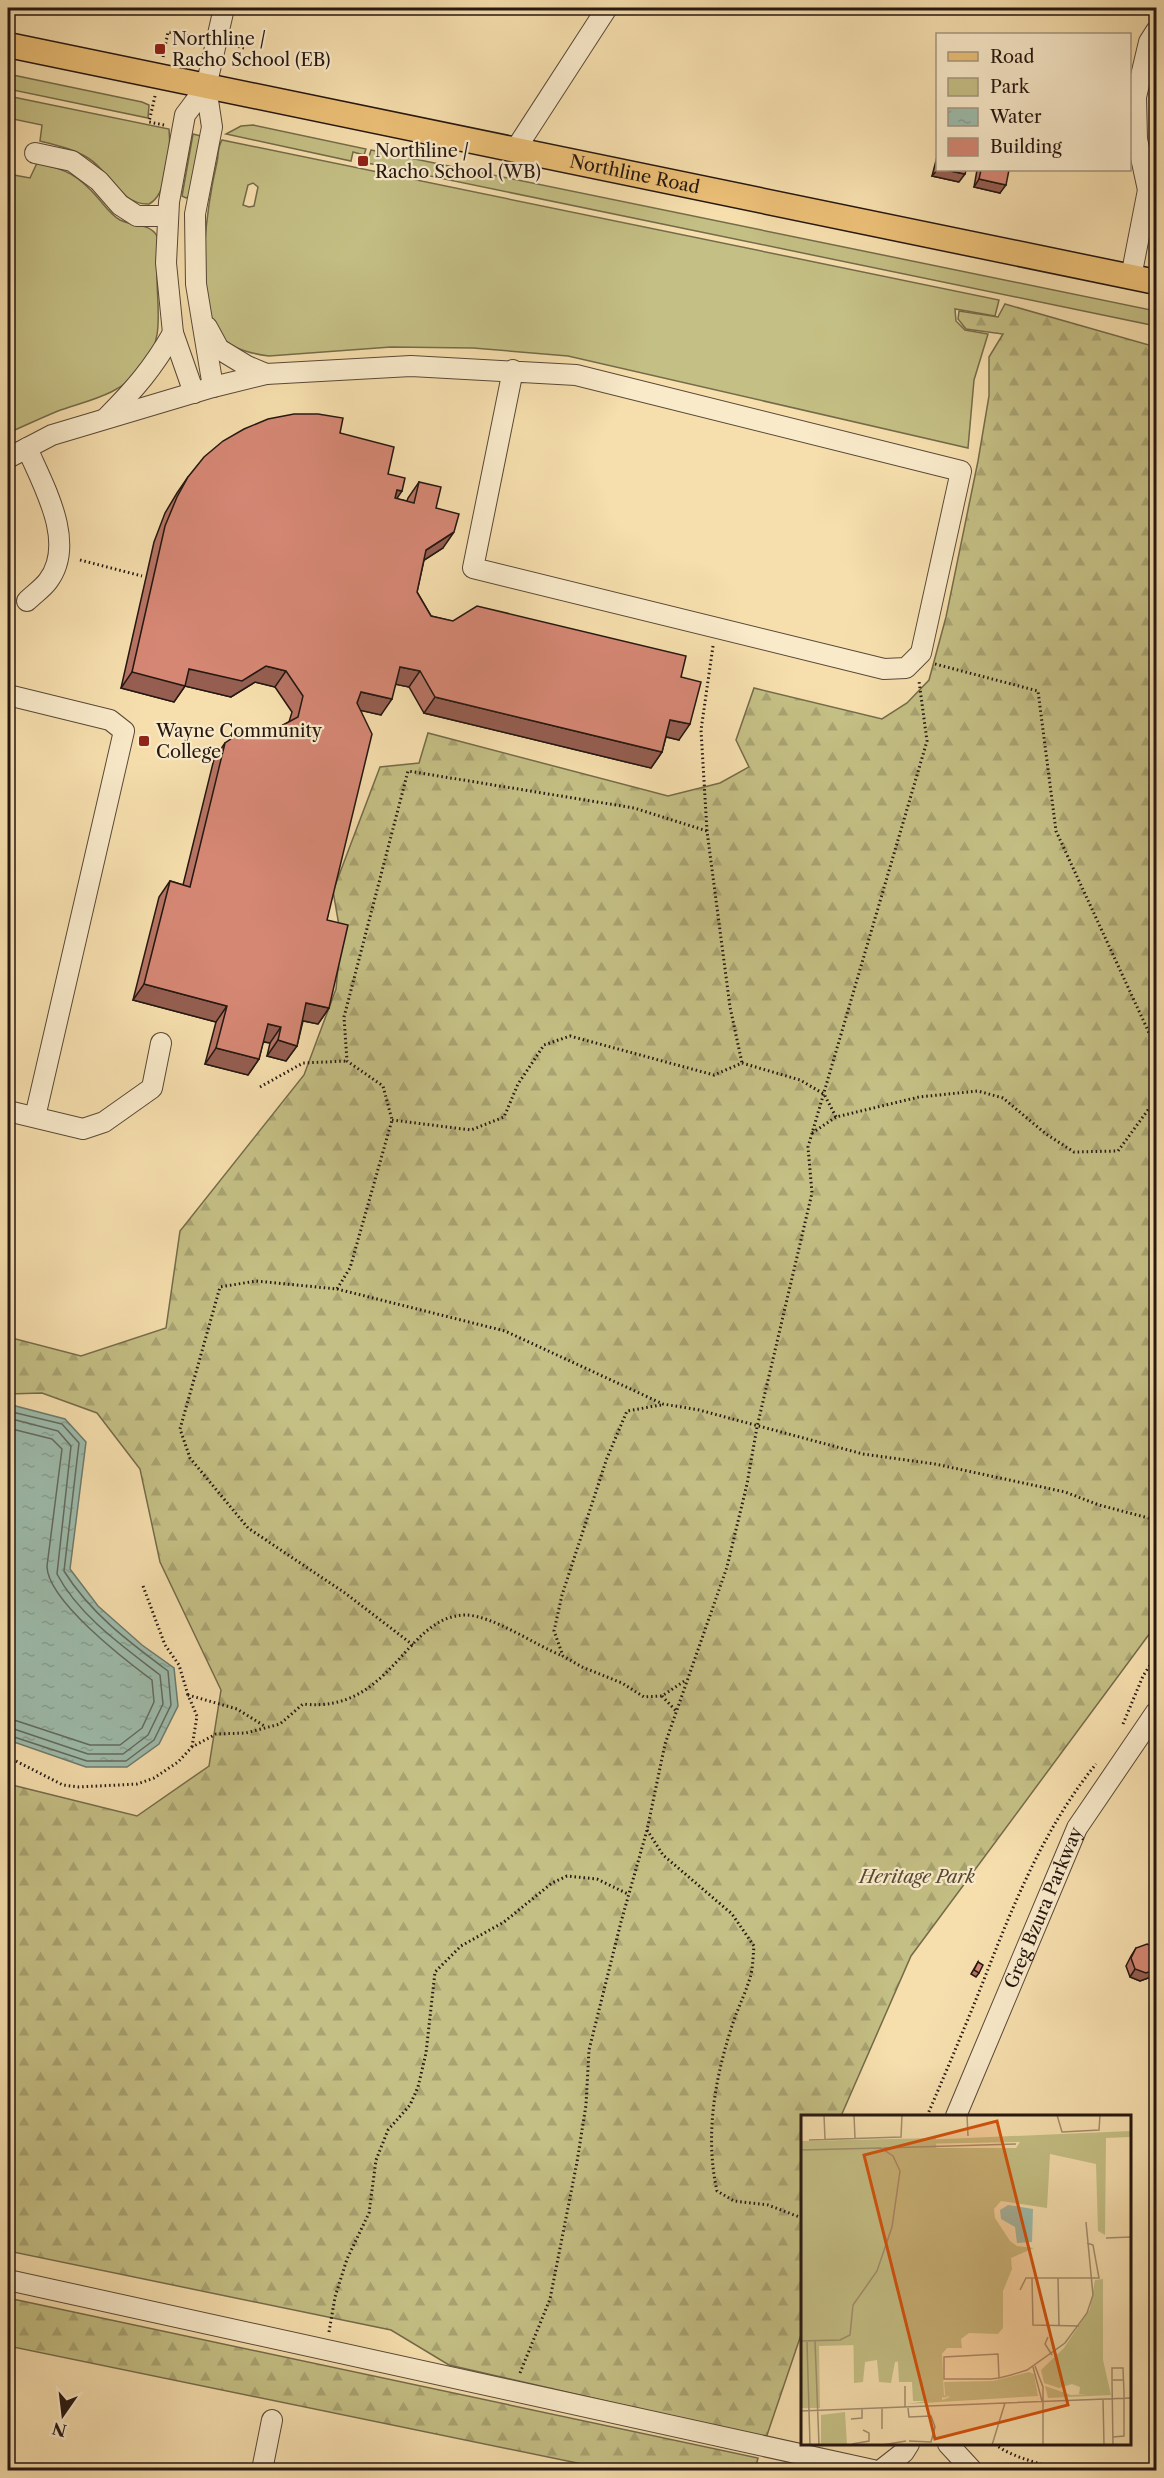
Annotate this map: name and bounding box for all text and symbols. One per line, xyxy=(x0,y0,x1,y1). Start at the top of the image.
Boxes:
place label: Northline / Racho School (EB) xyxy=(172,28,331,71)
legend xyxy=(936,33,1131,171)
marker: Northline / Racho School (EB) xyxy=(153,42,167,56)
text: Road xyxy=(990,46,1035,68)
text: Park xyxy=(990,76,1031,98)
text: Water xyxy=(989,106,1042,128)
text: Building xyxy=(990,136,1062,158)
place label: Northline / Racho School (WB) xyxy=(375,140,541,183)
street label: Northline Road xyxy=(568,150,702,199)
marker: Northline / Racho School (WB) xyxy=(356,154,370,168)
place label: Wayne Community College xyxy=(155,720,323,763)
marker: Wayne Community College xyxy=(137,734,151,748)
street label: Greg Bzura Parkway xyxy=(1000,1823,1088,1992)
park label: Heritage Park xyxy=(857,1866,975,1888)
inset map xyxy=(801,2115,1131,2445)
north arrow xyxy=(33,2385,93,2445)
text: N xyxy=(50,2418,69,2441)

